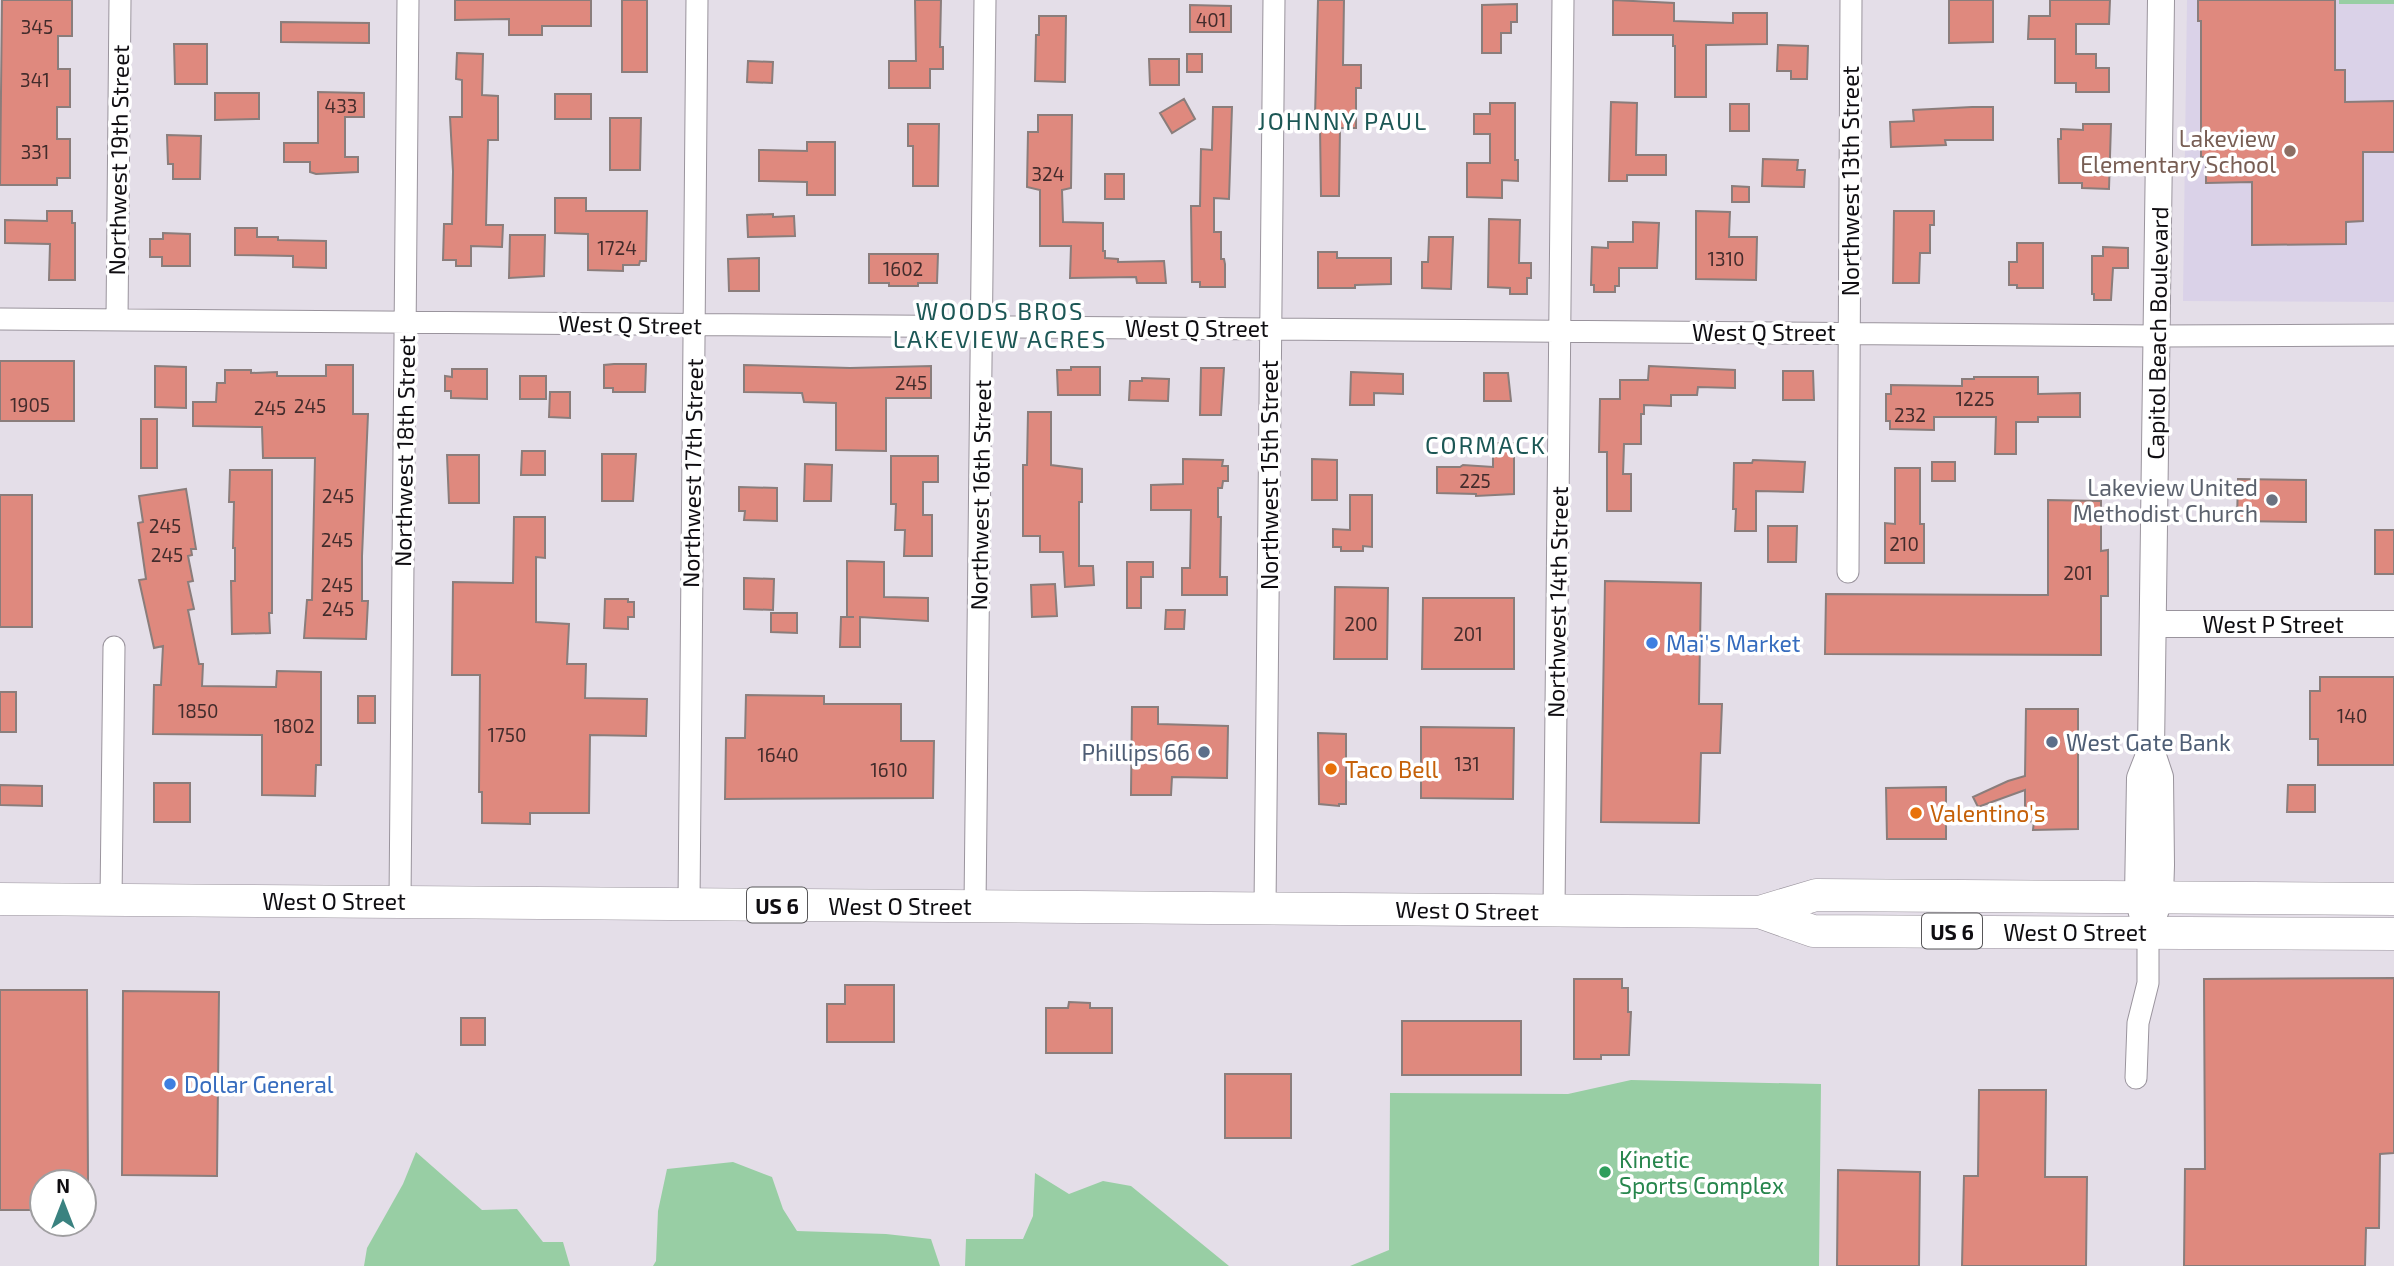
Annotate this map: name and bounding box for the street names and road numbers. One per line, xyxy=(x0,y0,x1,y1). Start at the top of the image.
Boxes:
street label: Northwest 19th Street xyxy=(102,44,134,276)
street label: Northwest 13th Street xyxy=(1836,65,1864,296)
street label: Capitol Beach Boulevard xyxy=(2141,206,2173,460)
street label: West Q Street xyxy=(558,309,702,339)
street label: West Q Street xyxy=(1125,314,1269,342)
street label: West Q Street xyxy=(1692,318,1836,346)
street label: Northwest 18th Street xyxy=(388,335,420,567)
street label: Northwest 17th Street xyxy=(676,358,708,588)
street label: Northwest 15th Street xyxy=(1255,360,1283,590)
street label: Northwest 16th Street xyxy=(964,379,996,611)
street label: Northwest 14th Street xyxy=(1541,486,1573,718)
street label: West P Street xyxy=(2202,610,2344,638)
street label: West O Street xyxy=(262,887,406,915)
road number: US 6 xyxy=(747,888,807,922)
street label: West O Street xyxy=(828,892,972,920)
street label: West O Street xyxy=(1395,895,1539,925)
road number: US 6 xyxy=(1922,914,1982,948)
street label: West O Street xyxy=(2003,918,2147,946)

